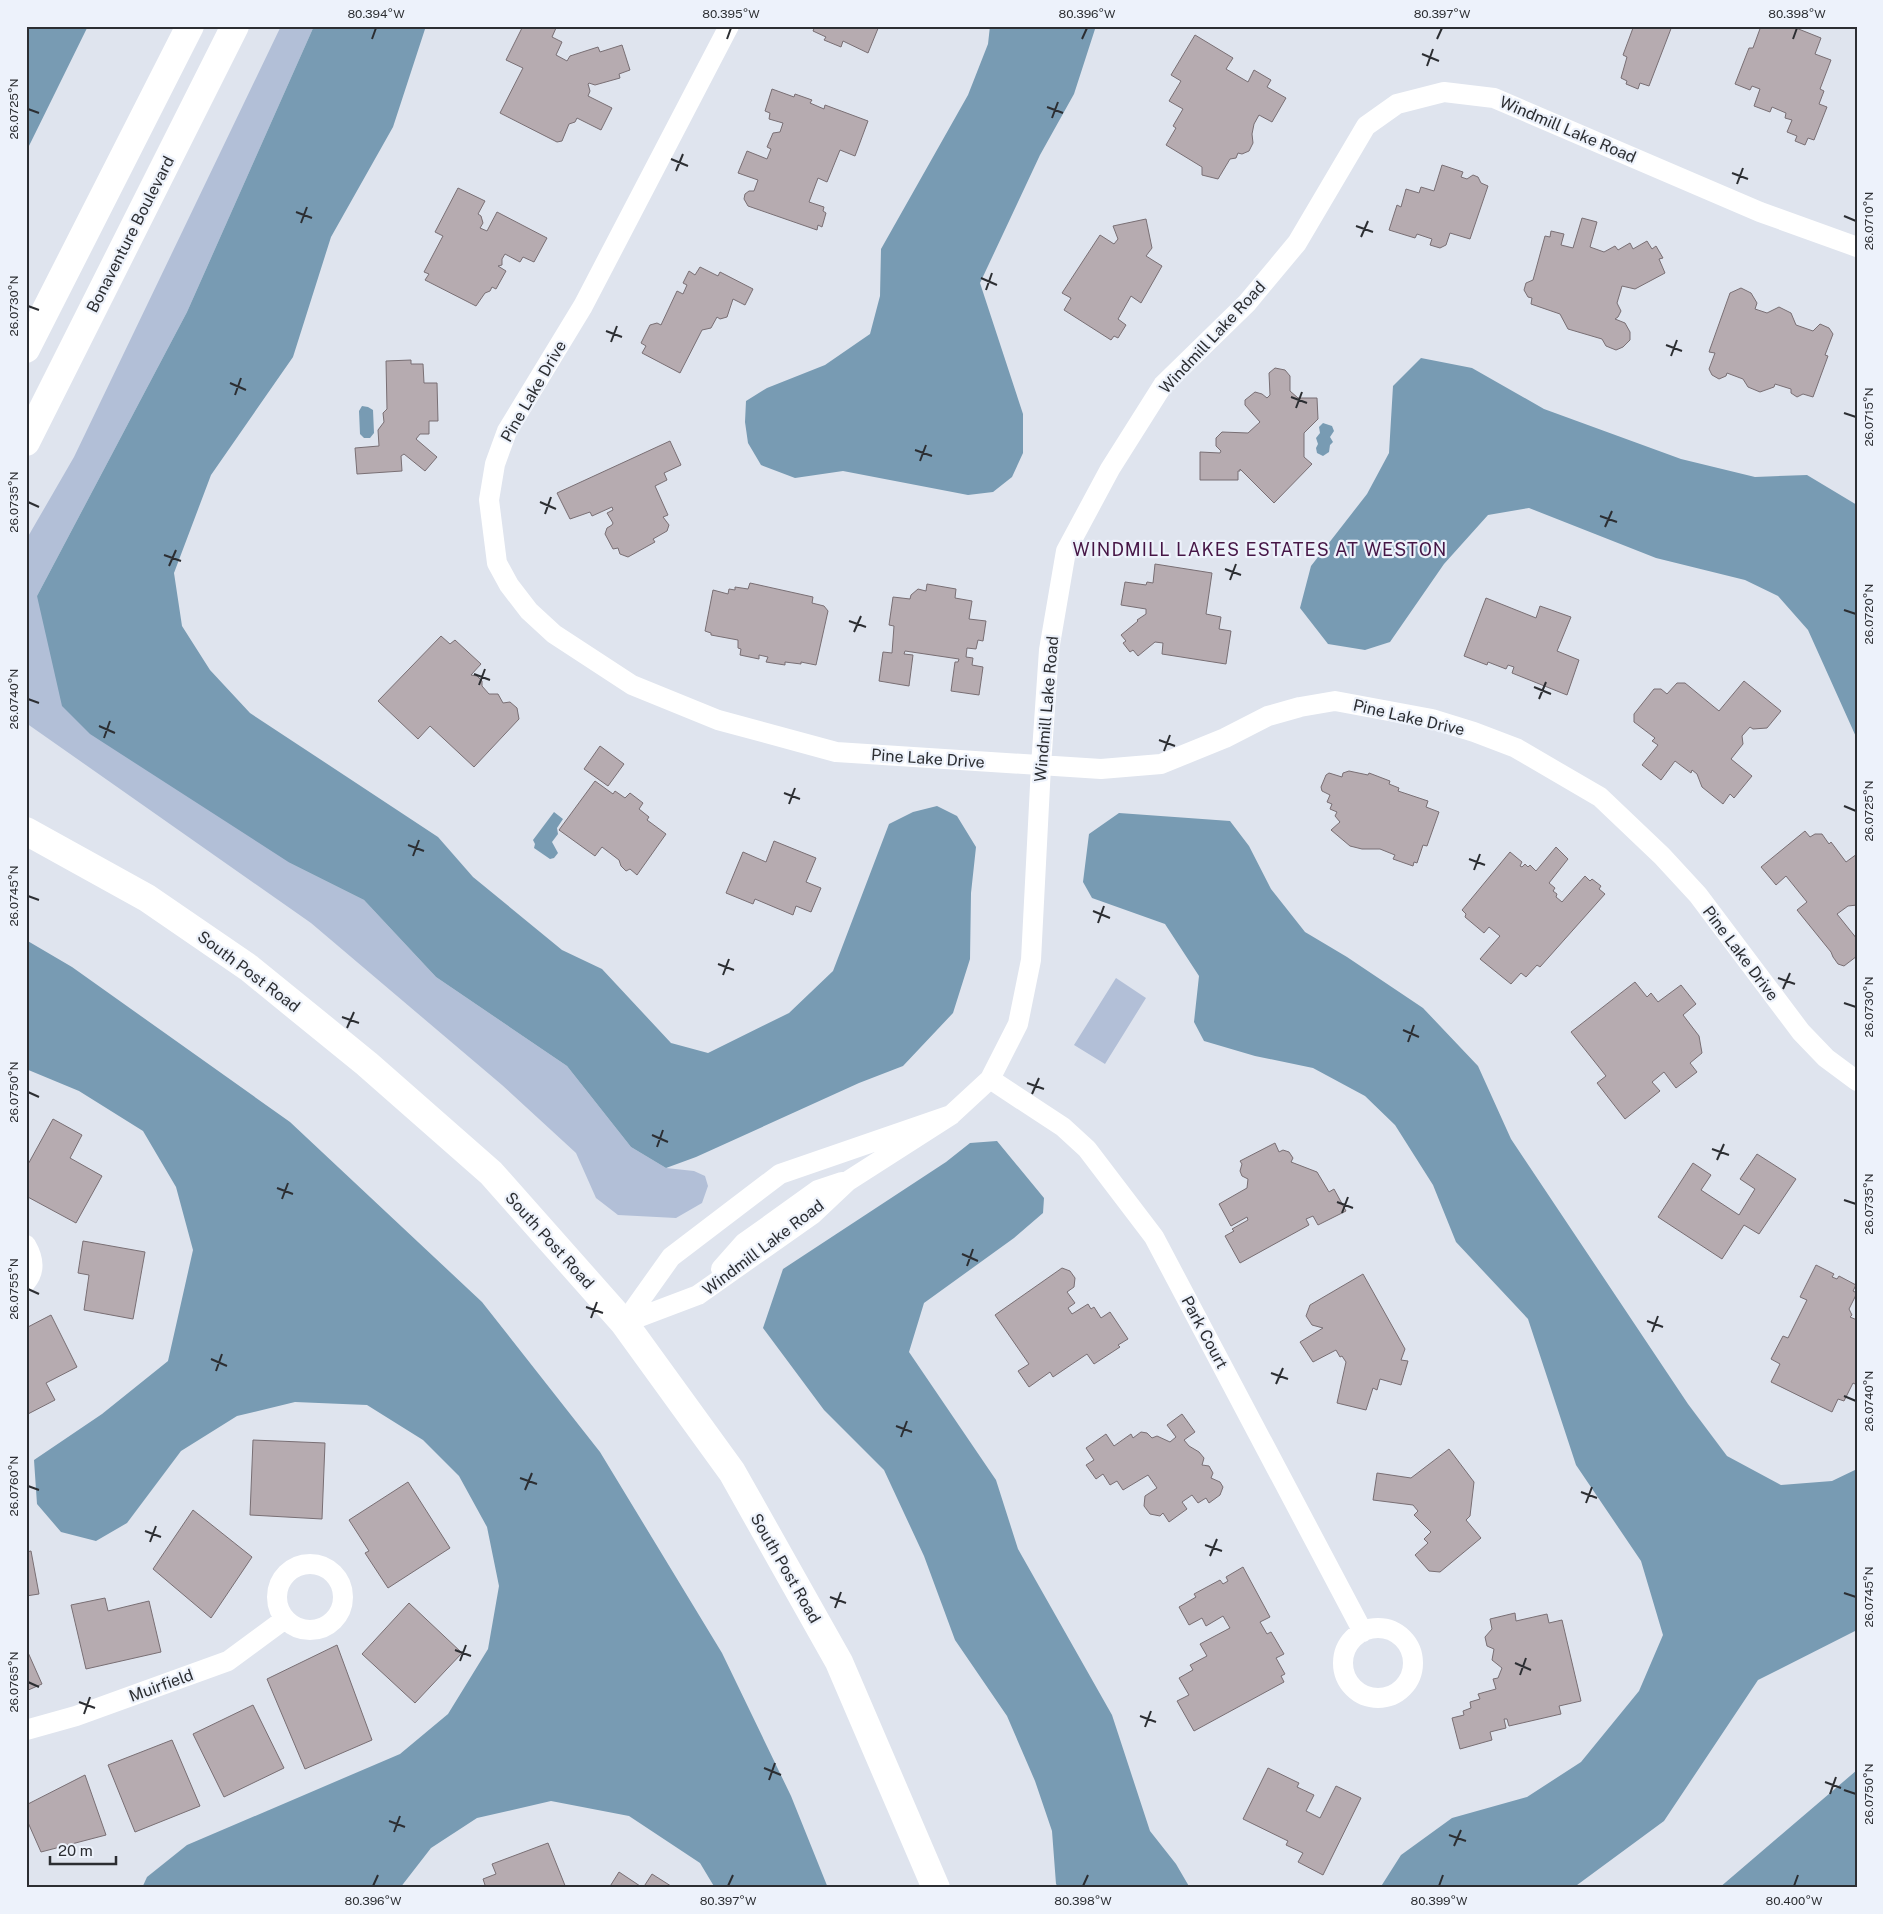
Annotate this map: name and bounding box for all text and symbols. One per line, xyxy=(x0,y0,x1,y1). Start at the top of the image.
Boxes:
text: 80.394°W xyxy=(347,7,405,21)
text: 80.395°W xyxy=(702,7,760,21)
text: 80.396°W xyxy=(1058,7,1116,21)
text: 80.397°W xyxy=(1414,7,1471,21)
text: 80.398°W xyxy=(1768,7,1826,21)
text: 26.0725°N xyxy=(7,78,21,140)
street label: Windmill Lake Road xyxy=(1497,92,1639,167)
street label: Bonaventure Boulevard xyxy=(83,153,178,316)
text: 26.0710°N xyxy=(1862,192,1876,250)
text: 26.0730°N xyxy=(7,276,21,336)
street label: Windmill Lake Road xyxy=(1155,277,1269,397)
street label: Pine Lake Drive xyxy=(497,337,570,445)
text: 26.0715°N xyxy=(1862,387,1876,447)
text: 26.0735°N xyxy=(7,471,21,533)
district label: WINDMILL LAKES ESTATES AT WESTON xyxy=(1073,539,1447,560)
text: 26.0720°N xyxy=(1862,584,1876,644)
street label: Windmill Lake Road xyxy=(1031,635,1062,783)
text: 26.0740°N xyxy=(7,669,21,729)
street label: Pine Lake Drive xyxy=(1351,695,1467,740)
street label: Pine Lake Drive xyxy=(870,745,985,772)
text: 26.0725°N xyxy=(1862,780,1876,842)
text: 26.0745°N xyxy=(7,865,21,927)
street label: Pine Lake Drive xyxy=(1699,902,1782,1005)
street label: South Post Road xyxy=(194,927,304,1016)
text: 26.0730°N xyxy=(1862,977,1876,1037)
text: 26.0750°N xyxy=(7,1061,21,1123)
text: 26.0735°N xyxy=(1862,1173,1876,1235)
street label: South Post Road xyxy=(501,1188,598,1293)
street label: Windmill Lake Road xyxy=(699,1196,828,1299)
text: 26.0755°N xyxy=(7,1258,21,1320)
street label: Park Court xyxy=(1177,1293,1232,1372)
text: 26.0740°N xyxy=(1862,1371,1876,1431)
text: 26.0760°N xyxy=(7,1456,21,1516)
street label: South Post Road xyxy=(747,1510,825,1626)
text: 26.0745°N xyxy=(1862,1566,1876,1628)
text: 26.0765°N xyxy=(7,1651,21,1713)
street label: Muirfield xyxy=(126,1665,196,1706)
text: 26.0750°N xyxy=(1862,1763,1876,1825)
scale bar xyxy=(50,1834,116,1866)
text: 20 m xyxy=(58,1842,93,1859)
text: 80.396°W xyxy=(344,1894,402,1908)
text: 80.397°W xyxy=(700,1894,757,1908)
text: 80.398°W xyxy=(1054,1894,1112,1908)
text: 80.399°W xyxy=(1410,1894,1468,1908)
text: 80.400°W xyxy=(1766,1894,1823,1908)

